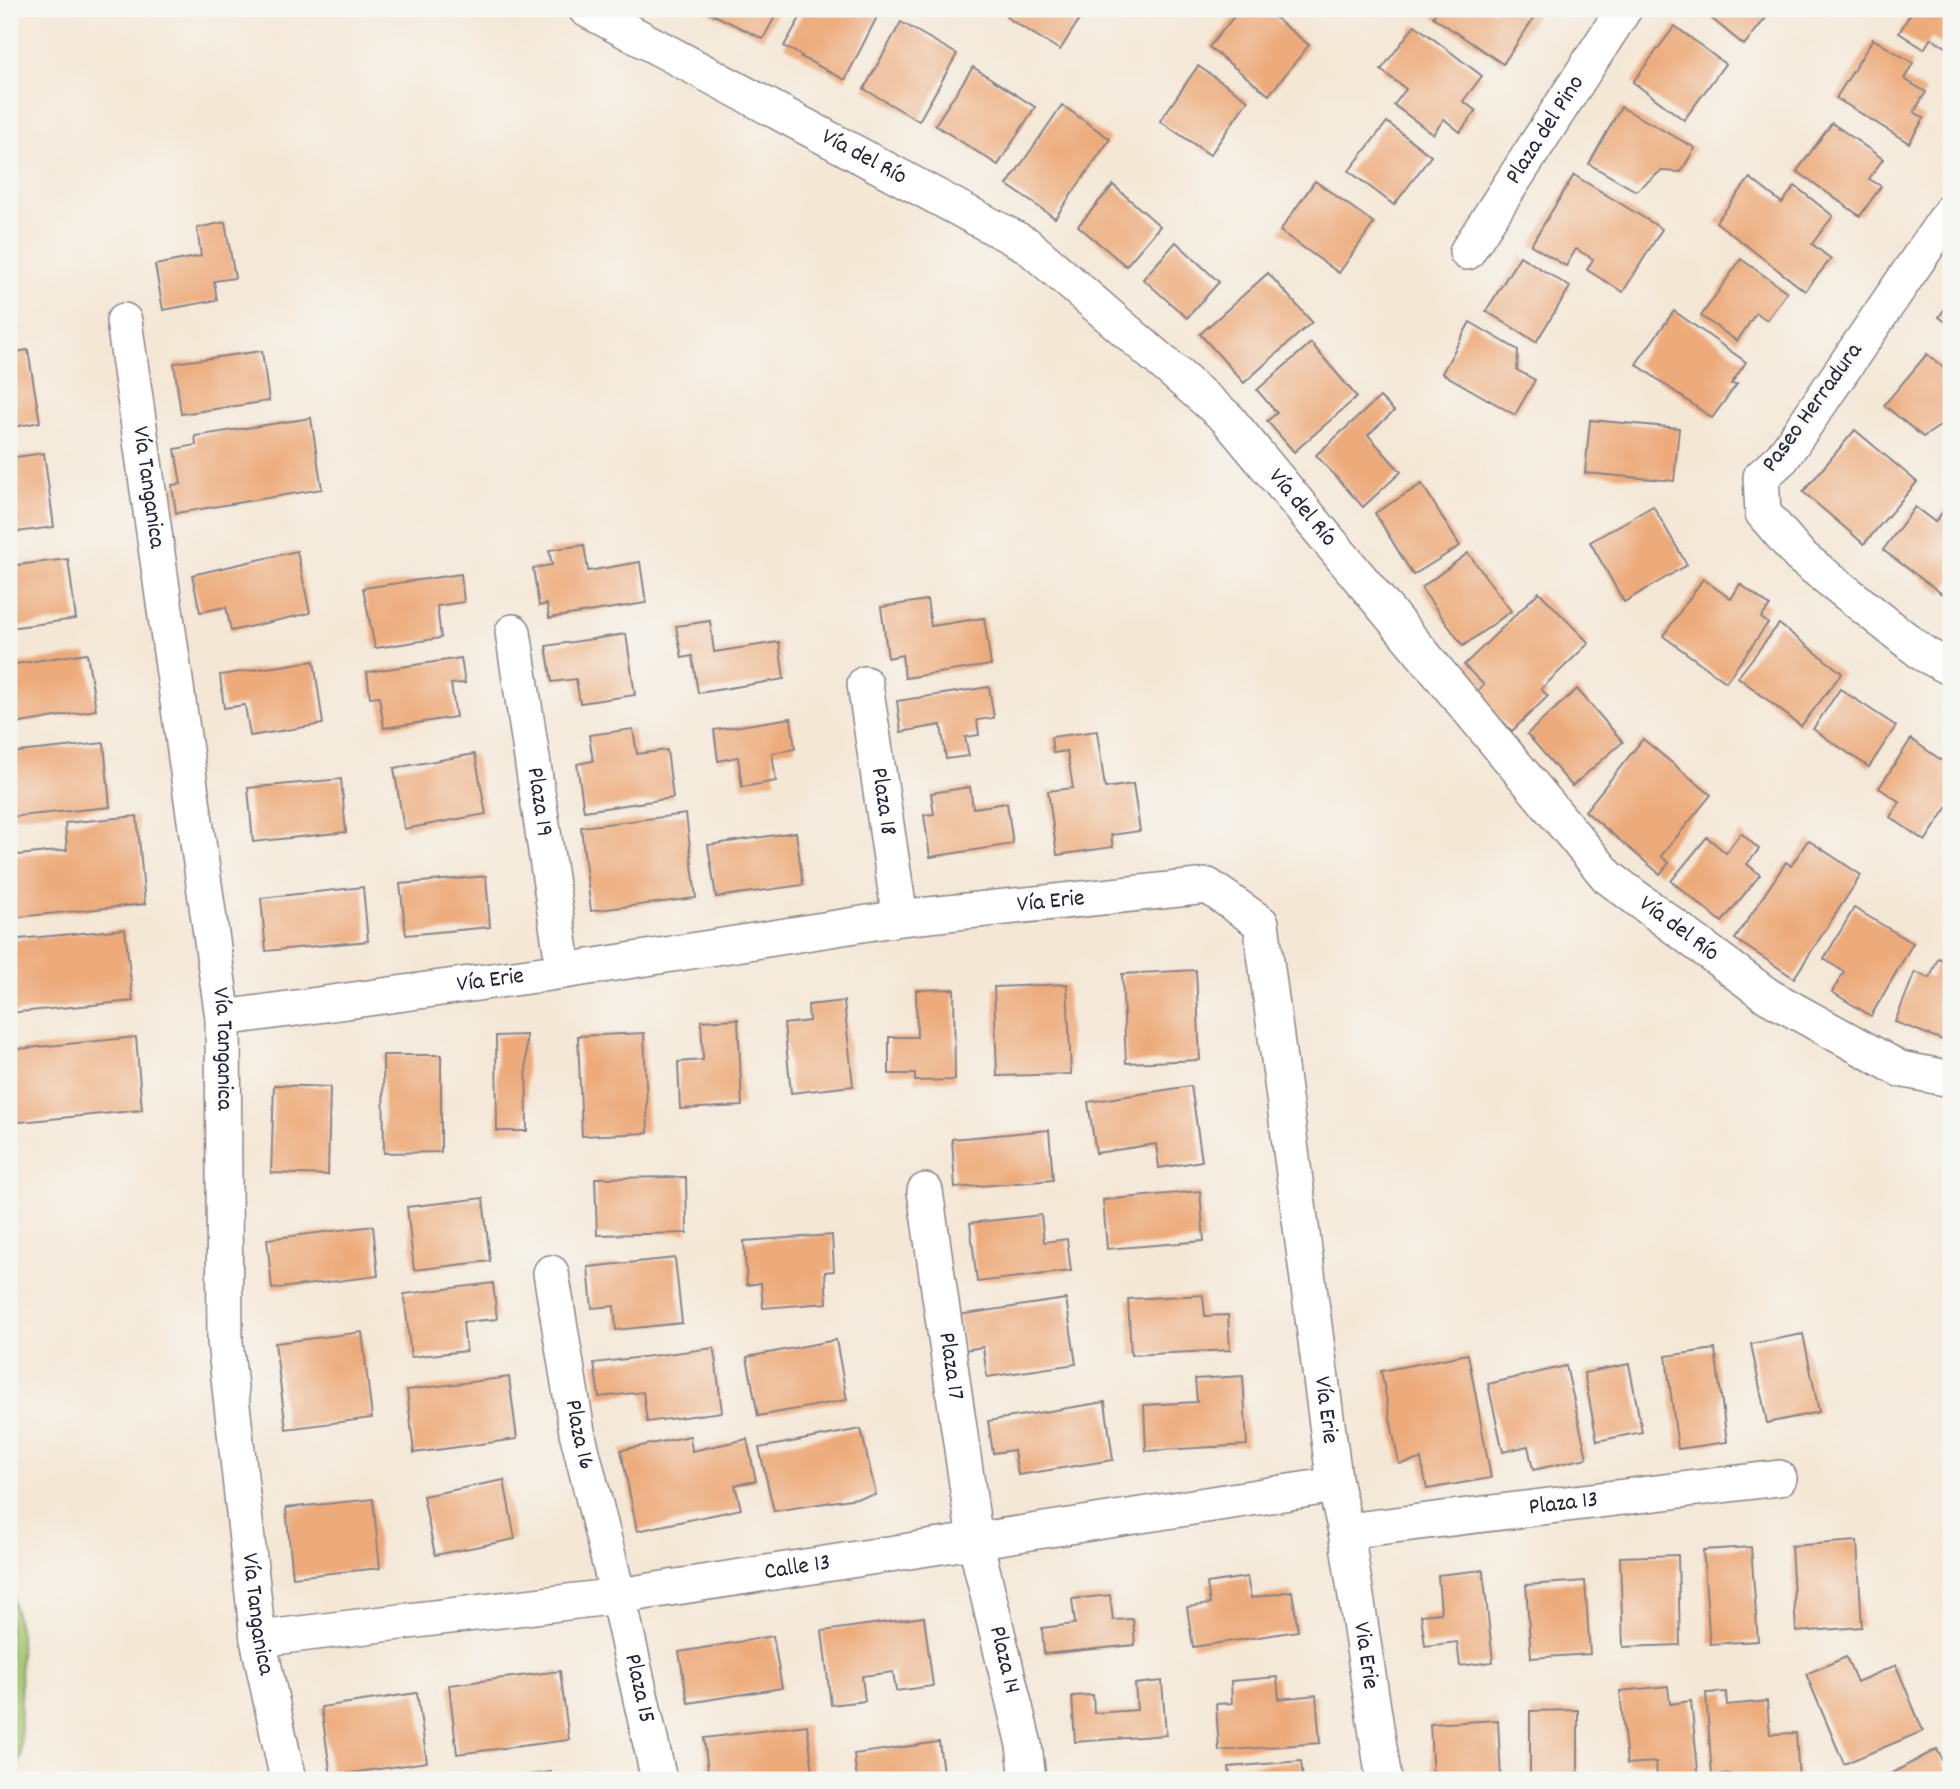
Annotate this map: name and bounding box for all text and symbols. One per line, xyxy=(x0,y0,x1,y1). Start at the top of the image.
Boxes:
street label: Plaza del Pino xyxy=(1498,69,1594,191)
street label: Vía del Río xyxy=(815,121,913,194)
street label: Paseo Herradura xyxy=(1754,336,1872,480)
street label: Vía Tanganica xyxy=(122,424,173,551)
street label: Vía del Río xyxy=(1259,462,1345,555)
street label: Plaza 19 xyxy=(517,765,561,839)
street label: Plaza 18 xyxy=(861,765,904,838)
street label: Vía Erie xyxy=(1015,882,1086,923)
street label: Vía del Río xyxy=(1631,888,1726,971)
street label: Vía Erie xyxy=(455,960,526,1003)
street label: Vía Tanganica xyxy=(202,985,241,1111)
street label: Plaza 17 xyxy=(928,1330,972,1402)
street label: Vía Erie xyxy=(1304,1374,1346,1446)
street label: Plaza 16 xyxy=(555,1397,603,1473)
street label: Plaza 13 xyxy=(1527,1483,1600,1526)
street label: Calle 13 xyxy=(762,1546,833,1590)
street label: Vía Tanganica xyxy=(232,1551,282,1679)
street label: Via Erie xyxy=(1343,1620,1387,1692)
street label: Plaza 14 xyxy=(979,1623,1028,1698)
street label: Plaza 15 xyxy=(614,1651,663,1727)

